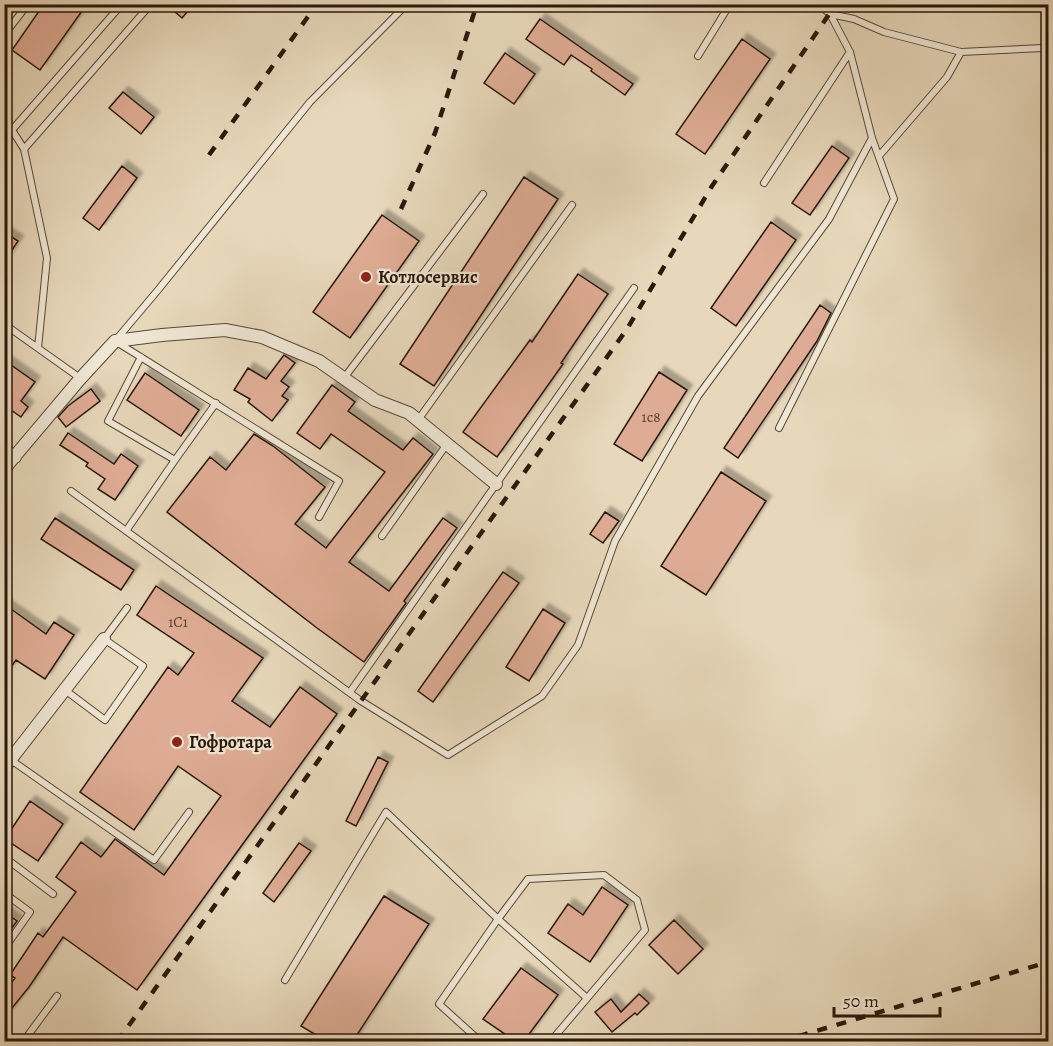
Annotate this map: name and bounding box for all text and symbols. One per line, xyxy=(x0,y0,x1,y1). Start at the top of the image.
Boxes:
place label: Котлосервис xyxy=(378,265,478,289)
marker: Котлосервис xyxy=(359,270,373,284)
house number: 1с8 xyxy=(642,407,660,427)
house number: 1С1 xyxy=(168,612,188,632)
place label: Гофротара xyxy=(189,730,272,754)
marker: Гофротара xyxy=(170,735,184,749)
scale bar xyxy=(834,980,940,1018)
text: 50 m xyxy=(843,989,879,1013)

